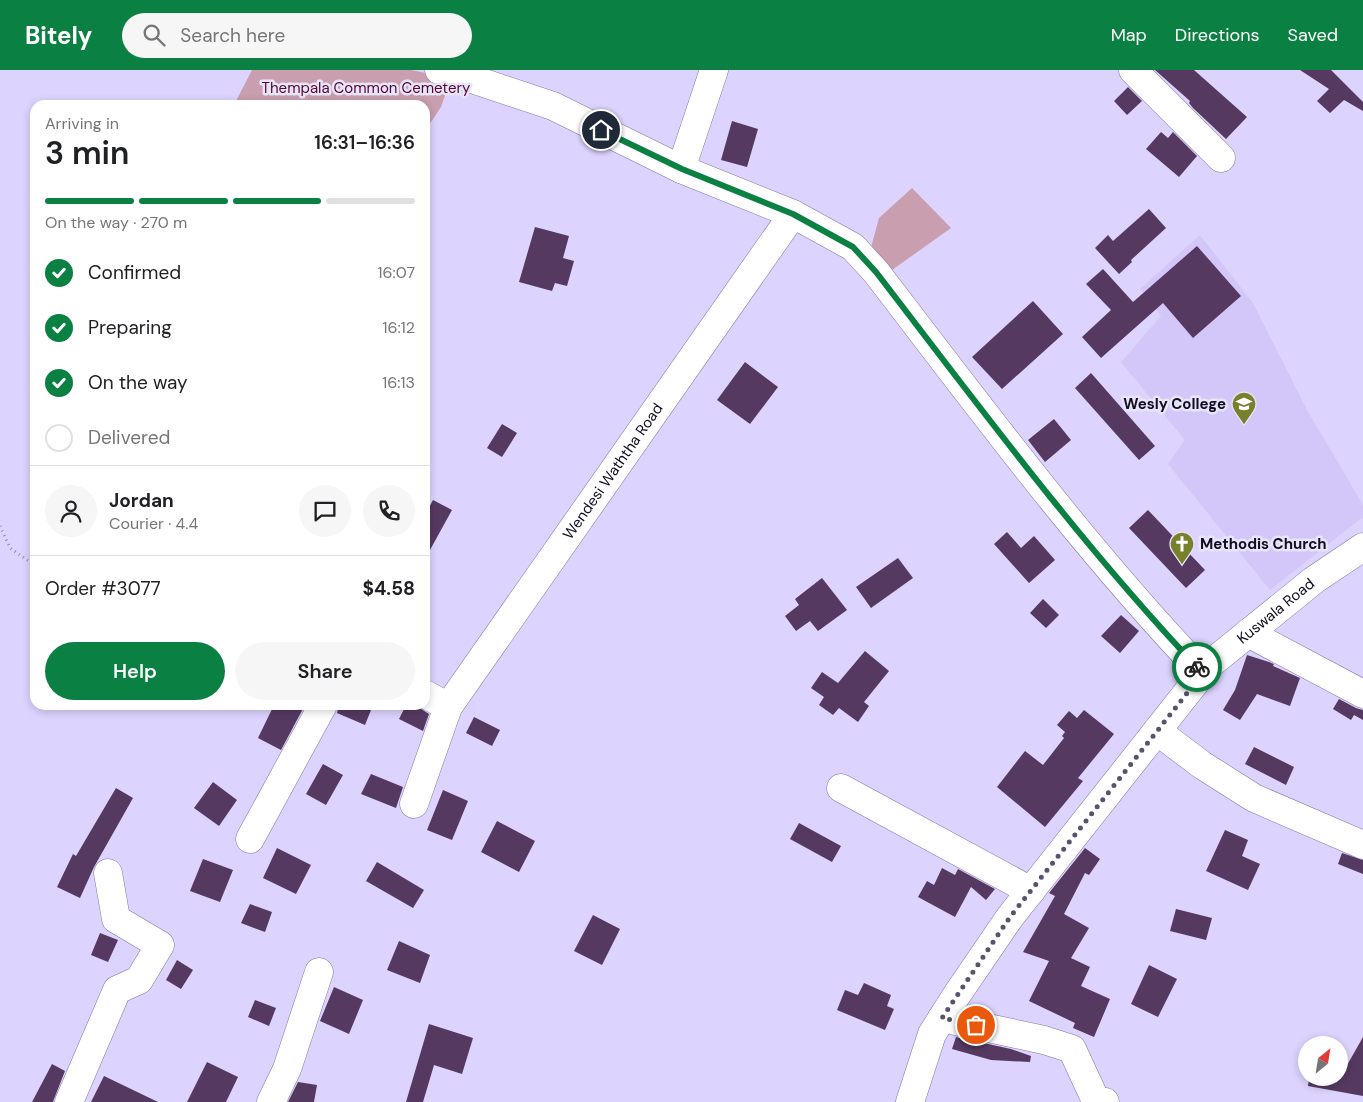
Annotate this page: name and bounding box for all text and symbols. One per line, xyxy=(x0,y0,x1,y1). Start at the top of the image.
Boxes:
search box xyxy=(122,13,472,58)
text: Bitely xyxy=(25,20,92,51)
icon: search xyxy=(140,21,168,49)
text: Search here xyxy=(180,23,285,48)
text: Map xyxy=(1111,23,1147,47)
text: Directions xyxy=(1175,23,1260,47)
text: Saved xyxy=(1288,23,1338,47)
park label: Thempala Common Cemetery xyxy=(262,78,471,98)
pin xyxy=(580,109,622,151)
text: Arriving in xyxy=(45,113,119,134)
icon: home xyxy=(587,116,615,144)
text: 16:31–16:36 xyxy=(314,130,415,155)
text: 3 min xyxy=(45,132,129,174)
text: On the way · 270 m xyxy=(45,212,187,233)
icon: check xyxy=(45,259,73,287)
text: Confirmed xyxy=(88,260,181,285)
text: 16:07 xyxy=(377,262,415,283)
icon: check xyxy=(45,314,73,342)
text: Preparing xyxy=(88,315,172,340)
text: 16:12 xyxy=(383,317,415,338)
icon: check xyxy=(45,369,73,397)
text: On the way xyxy=(88,370,188,395)
text: 16:13 xyxy=(382,372,415,393)
school or university icon: Wesly College xyxy=(1231,391,1257,425)
place label: Wesly College xyxy=(1123,394,1226,414)
street label: Wendesi Waththa Road xyxy=(558,399,668,543)
text: Delivered xyxy=(88,425,170,450)
button: person xyxy=(45,485,97,537)
button: chat xyxy=(299,485,351,537)
button: phone xyxy=(363,485,415,537)
text: Jordan xyxy=(109,488,174,513)
text: Courier · 4.4 xyxy=(109,513,198,534)
church icon: Methodis Church xyxy=(1169,531,1195,565)
place label: Methodis Church xyxy=(1200,534,1327,554)
street label: Kuswala Road xyxy=(1233,574,1319,648)
text: Order #3077 xyxy=(45,576,161,601)
text: $4.58 xyxy=(363,576,415,601)
button: Help xyxy=(45,642,225,700)
button: Share xyxy=(235,642,415,700)
courier xyxy=(1172,642,1222,692)
icon: bike xyxy=(1183,653,1211,681)
pin xyxy=(955,1004,997,1046)
icon: bag xyxy=(962,1011,990,1039)
north arrow xyxy=(1298,1036,1348,1086)
map controls xyxy=(1298,1036,1348,1086)

